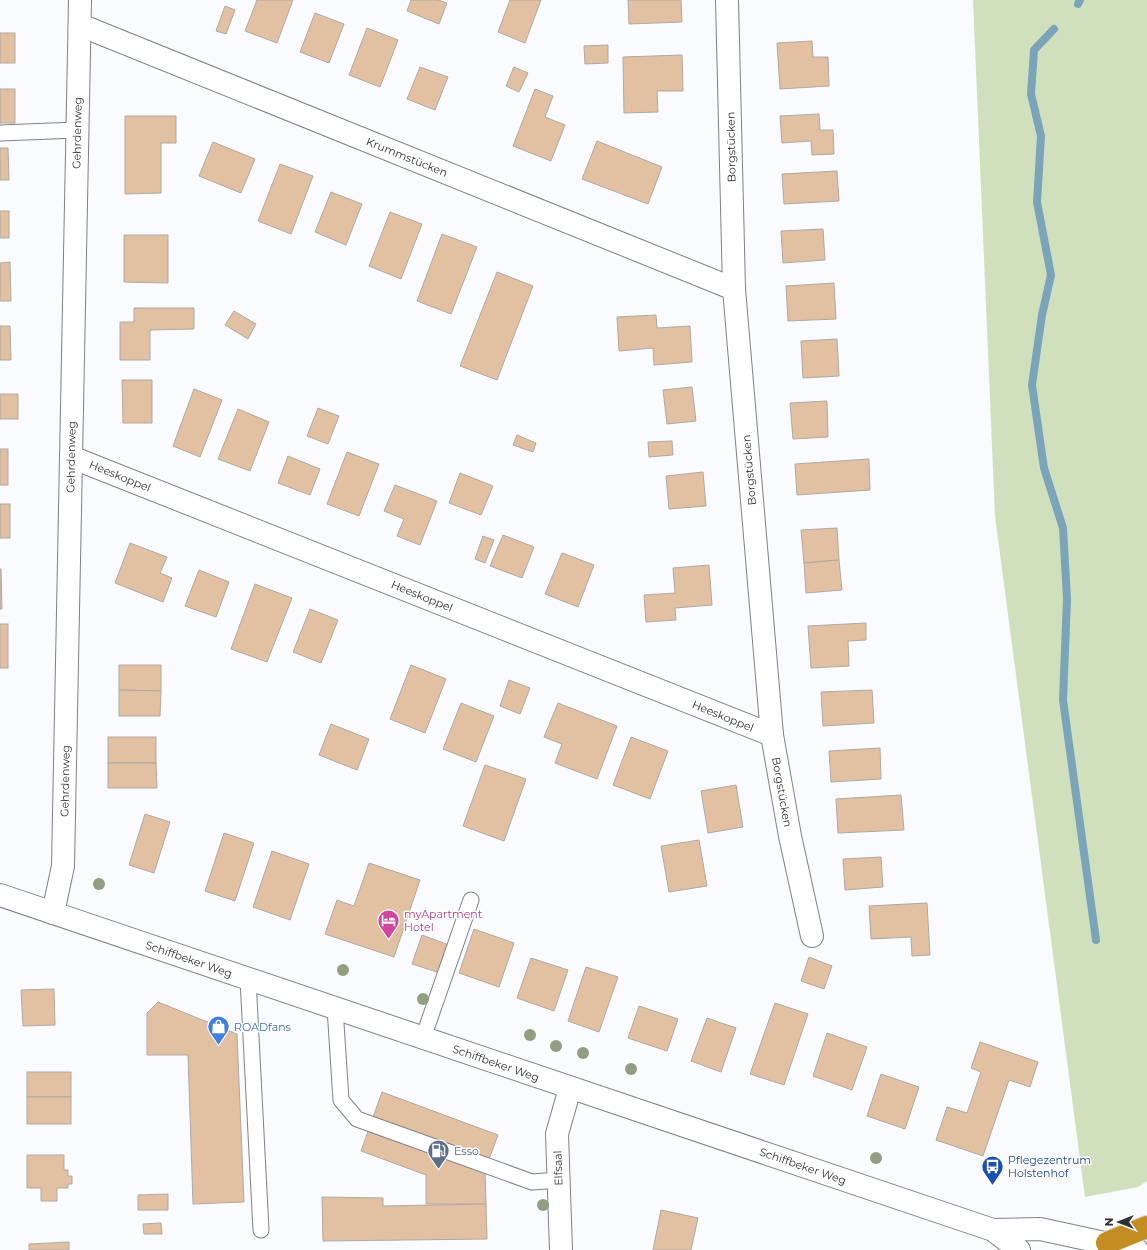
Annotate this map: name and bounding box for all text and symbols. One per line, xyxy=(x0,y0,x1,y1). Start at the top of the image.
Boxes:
street label: Gehrdenweg xyxy=(69,97,85,169)
street label: Borgstücken xyxy=(723,112,739,182)
street label: Krummstücken xyxy=(364,134,450,180)
street label: Gehrdenweg xyxy=(63,421,79,493)
street label: Borgstücken xyxy=(739,434,759,506)
street label: Heeskoppel xyxy=(87,457,153,495)
street label: Heeskoppel xyxy=(389,577,455,615)
street label: Heeskoppel xyxy=(690,697,756,735)
street label: Gehrdenweg xyxy=(57,745,73,817)
street label: Borgstücken xyxy=(769,756,795,828)
hotel icon: myApartment Hotel xyxy=(375,907,401,940)
place label: myApartment Hotel xyxy=(404,907,483,934)
street label: Schiffbeker Weg xyxy=(144,938,234,980)
shop icon: ROADfans xyxy=(206,1014,232,1047)
place label: ROADfans xyxy=(234,1020,292,1034)
street label: Schiffbeker Weg xyxy=(451,1042,541,1084)
fuel station icon: Esso xyxy=(426,1138,452,1171)
place label: Esso xyxy=(454,1144,479,1158)
street label: Schiffbeker Weg xyxy=(758,1145,848,1187)
street label: Elfsaal xyxy=(550,1150,566,1186)
bus stop icon: Pflegezentrum Holstenhof xyxy=(979,1153,1005,1186)
place label: Pflegezentrum Holstenhof xyxy=(1008,1153,1091,1180)
north arrow xyxy=(1099,1202,1139,1242)
text: N xyxy=(1102,1218,1116,1226)

